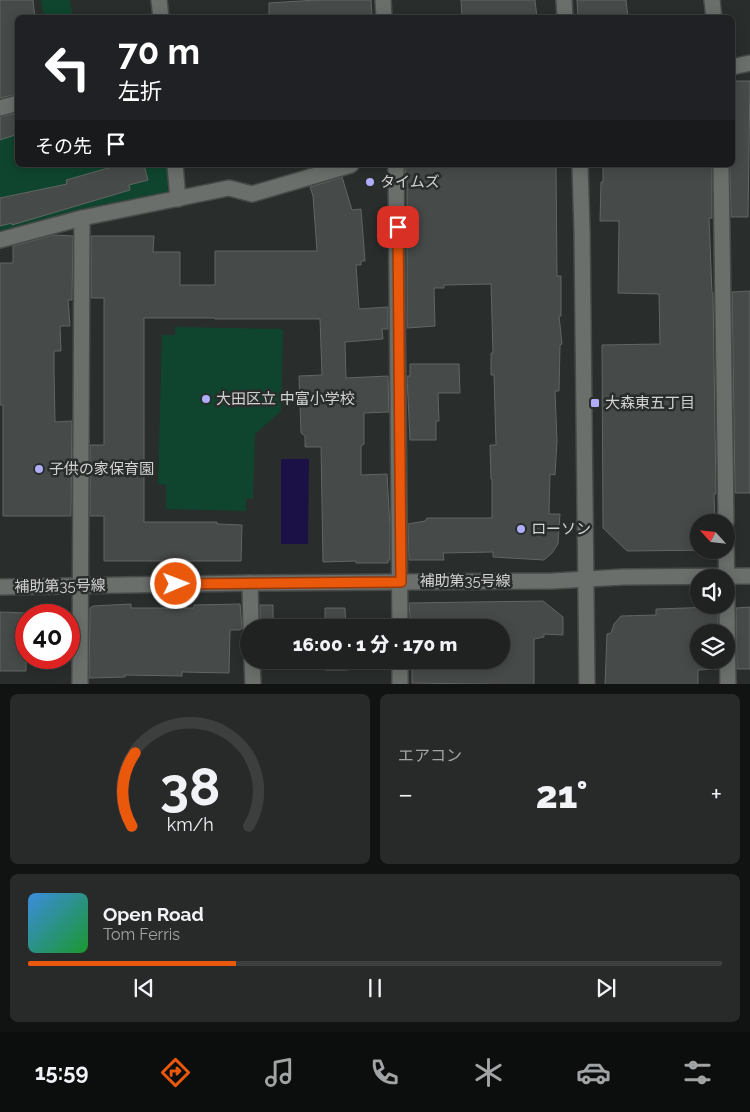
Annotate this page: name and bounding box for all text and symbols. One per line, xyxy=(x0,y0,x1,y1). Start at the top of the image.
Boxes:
text: 70 m xyxy=(118,31,200,72)
icon: left xyxy=(35,35,100,100)
text: 左折 xyxy=(118,78,162,104)
icon: arrive xyxy=(102,130,130,158)
text: その先 xyxy=(35,135,92,157)
place label: タイムズ xyxy=(380,173,440,191)
marker: タイムズ xyxy=(364,176,376,188)
pin xyxy=(377,206,419,248)
icon: arrive xyxy=(384,213,412,241)
place label: 大田区立 中富小学校 xyxy=(216,390,355,408)
marker: 大田区立 中富小学校 xyxy=(200,393,212,405)
place label: 大森東五丁目 xyxy=(605,394,695,412)
marker: 大森東五丁目 xyxy=(589,397,601,409)
place label: 子供の家保育園 xyxy=(49,460,154,478)
marker: 子供の家保育園 xyxy=(33,463,45,475)
north arrow xyxy=(690,514,735,559)
map controls xyxy=(690,514,735,669)
place label: ローソン xyxy=(531,520,591,538)
marker: ローソン xyxy=(515,523,527,535)
position arrow xyxy=(149,557,201,609)
button: sound xyxy=(690,569,735,614)
street label: 補助第35号線 xyxy=(419,572,511,590)
street label: 補助第35号線 xyxy=(14,576,106,596)
speed limit sign: 40 xyxy=(15,604,80,669)
button: layers xyxy=(690,624,735,669)
text: 16:00 · 1 分 · 170 m xyxy=(293,633,457,655)
text: エアコン xyxy=(398,746,462,765)
text: 38 xyxy=(160,756,220,817)
text: 21° xyxy=(536,772,588,817)
text: − xyxy=(398,778,413,811)
text: + xyxy=(710,778,722,811)
text: km/h xyxy=(166,814,214,835)
text: Open Road xyxy=(103,903,204,925)
text: Tom Ferris xyxy=(103,925,180,944)
icon: previous xyxy=(130,974,158,1002)
icon: pause xyxy=(361,974,389,1002)
icon: next xyxy=(592,974,620,1002)
icon: directions xyxy=(158,1055,193,1090)
icon: music xyxy=(262,1055,297,1090)
icon: phone xyxy=(367,1055,402,1090)
icon: climate xyxy=(471,1055,506,1090)
icon: car xyxy=(576,1055,611,1090)
icon: filters xyxy=(680,1055,715,1090)
text: 15:59 xyxy=(35,1059,88,1085)

